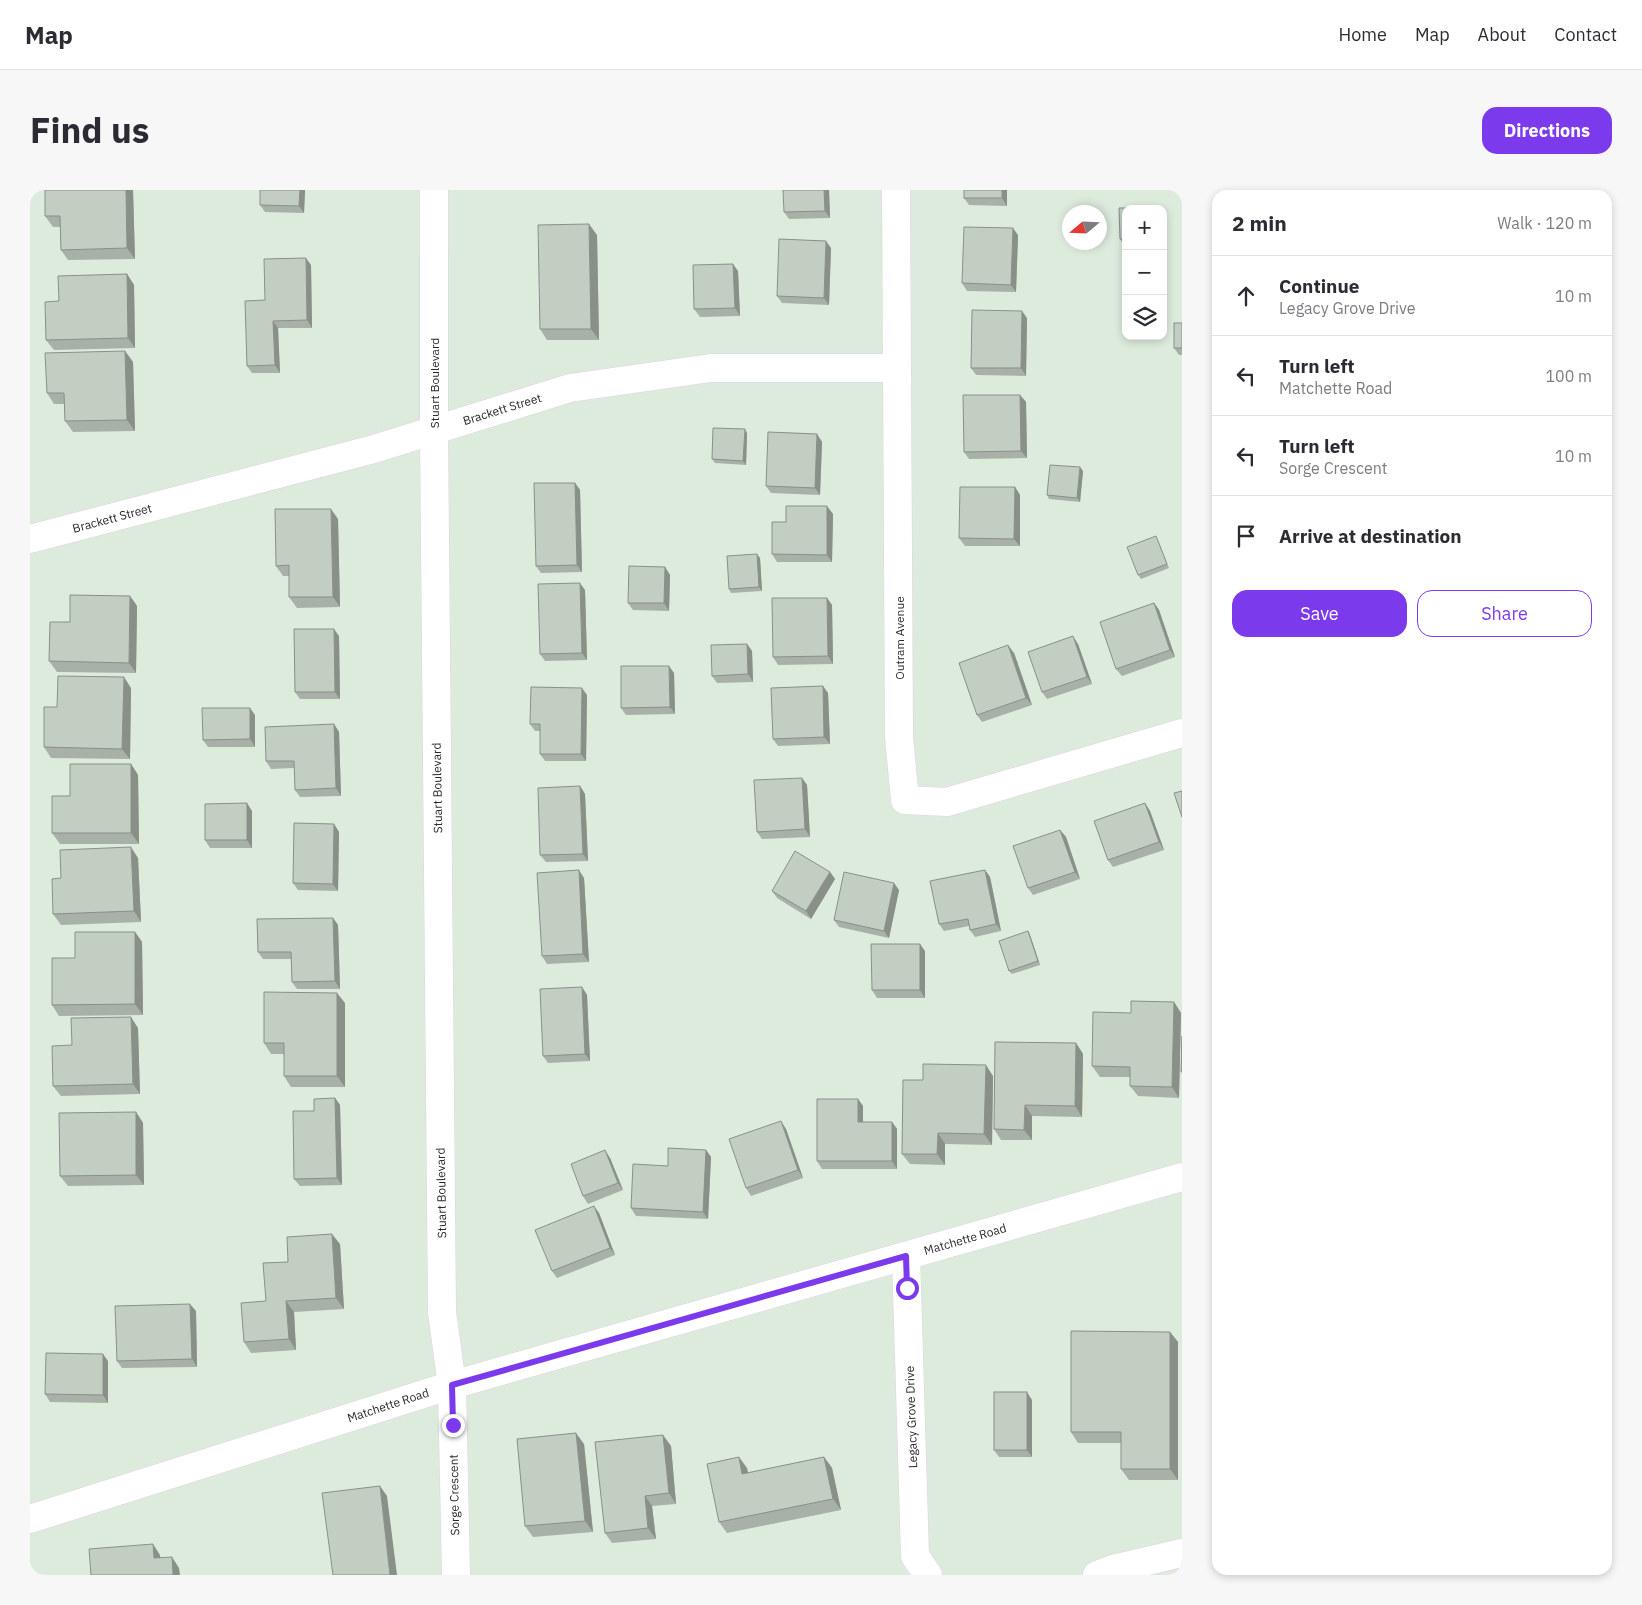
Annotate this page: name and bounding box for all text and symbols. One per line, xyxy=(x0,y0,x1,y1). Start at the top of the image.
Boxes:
text: Map xyxy=(25,19,73,51)
text: Home xyxy=(1339,23,1387,46)
text: Map xyxy=(1415,23,1450,46)
text: About xyxy=(1478,23,1526,46)
text: Contact xyxy=(1554,23,1617,46)
text: Find us xyxy=(30,107,149,153)
button: Directions xyxy=(1482,107,1612,154)
north arrow xyxy=(1062,205,1107,250)
map controls xyxy=(1122,205,1167,340)
button: + xyxy=(1122,205,1167,250)
text: 2 min xyxy=(1232,209,1287,237)
text: Walk · 120 m xyxy=(1497,213,1592,233)
button: − xyxy=(1122,250,1167,295)
text: Continue xyxy=(1279,274,1359,298)
icon: ahead xyxy=(1232,282,1260,310)
text: 10 m xyxy=(1555,286,1592,306)
button: layers xyxy=(1122,295,1167,340)
text: Legacy Grove Drive xyxy=(1279,298,1416,318)
street label: Stuart Boulevard xyxy=(427,338,442,428)
text: Turn left xyxy=(1279,354,1355,378)
icon: left xyxy=(1232,362,1260,390)
text: 100 m xyxy=(1545,366,1592,386)
text: Matchette Road xyxy=(1279,378,1392,398)
street label: Brackett Street xyxy=(461,390,543,428)
text: Turn left xyxy=(1279,434,1355,458)
icon: left xyxy=(1232,442,1260,470)
text: 10 m xyxy=(1555,446,1592,466)
text: Sorge Crescent xyxy=(1279,458,1387,478)
street label: Brackett Street xyxy=(71,500,153,536)
icon: arrive xyxy=(1232,522,1260,550)
text: Arrive at destination xyxy=(1279,524,1462,548)
button: Save xyxy=(1232,590,1407,637)
button: Share xyxy=(1417,590,1592,637)
street label: Outram Avenue xyxy=(892,596,907,680)
street label: Stuart Boulevard xyxy=(429,743,445,833)
street label: Stuart Boulevard xyxy=(433,1148,449,1238)
street label: Matchette Road xyxy=(922,1220,1008,1258)
route start xyxy=(896,1277,919,1300)
street label: Legacy Grove Drive xyxy=(902,1365,920,1468)
street label: Matchette Road xyxy=(345,1385,431,1425)
route end xyxy=(442,1414,465,1437)
street label: Sorge Crescent xyxy=(446,1454,462,1536)

